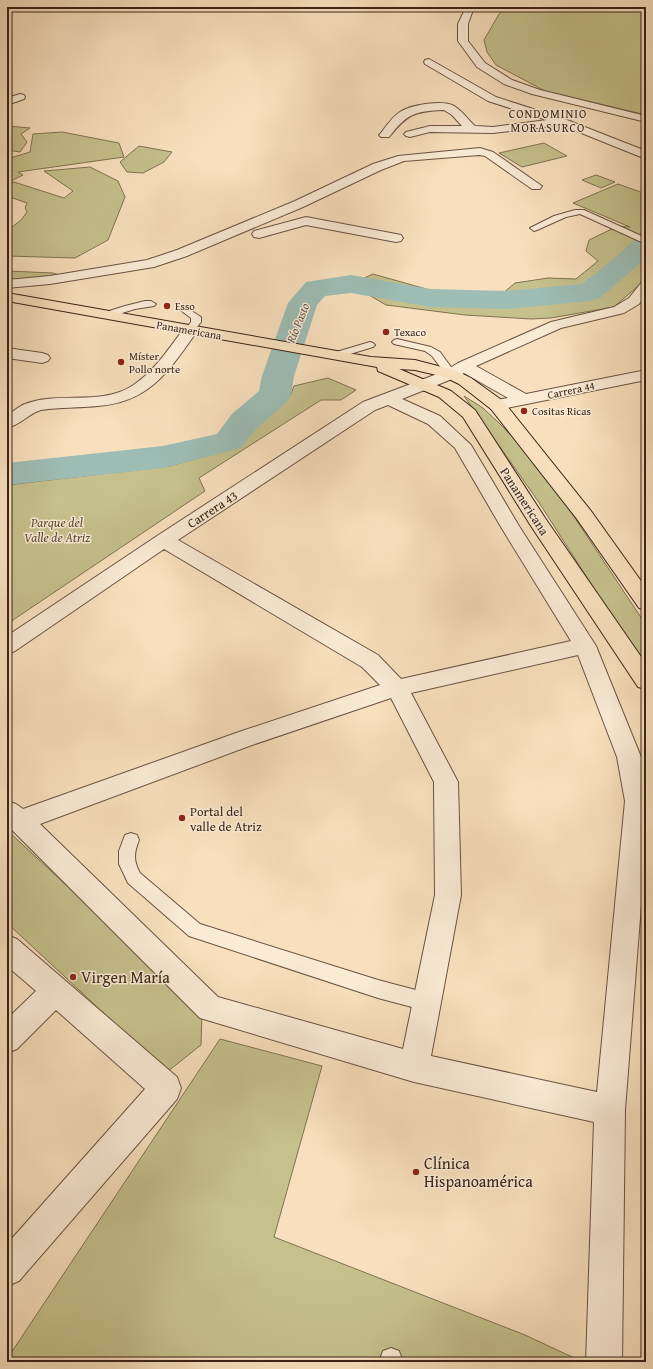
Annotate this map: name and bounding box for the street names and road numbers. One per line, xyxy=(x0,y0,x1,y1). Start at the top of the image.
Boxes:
street label: Panamericana xyxy=(155,316,224,344)
street label: Carrera 44 xyxy=(546,377,596,403)
street label: Panamericana xyxy=(495,464,554,540)
street label: Carrera 43 xyxy=(183,486,241,533)

